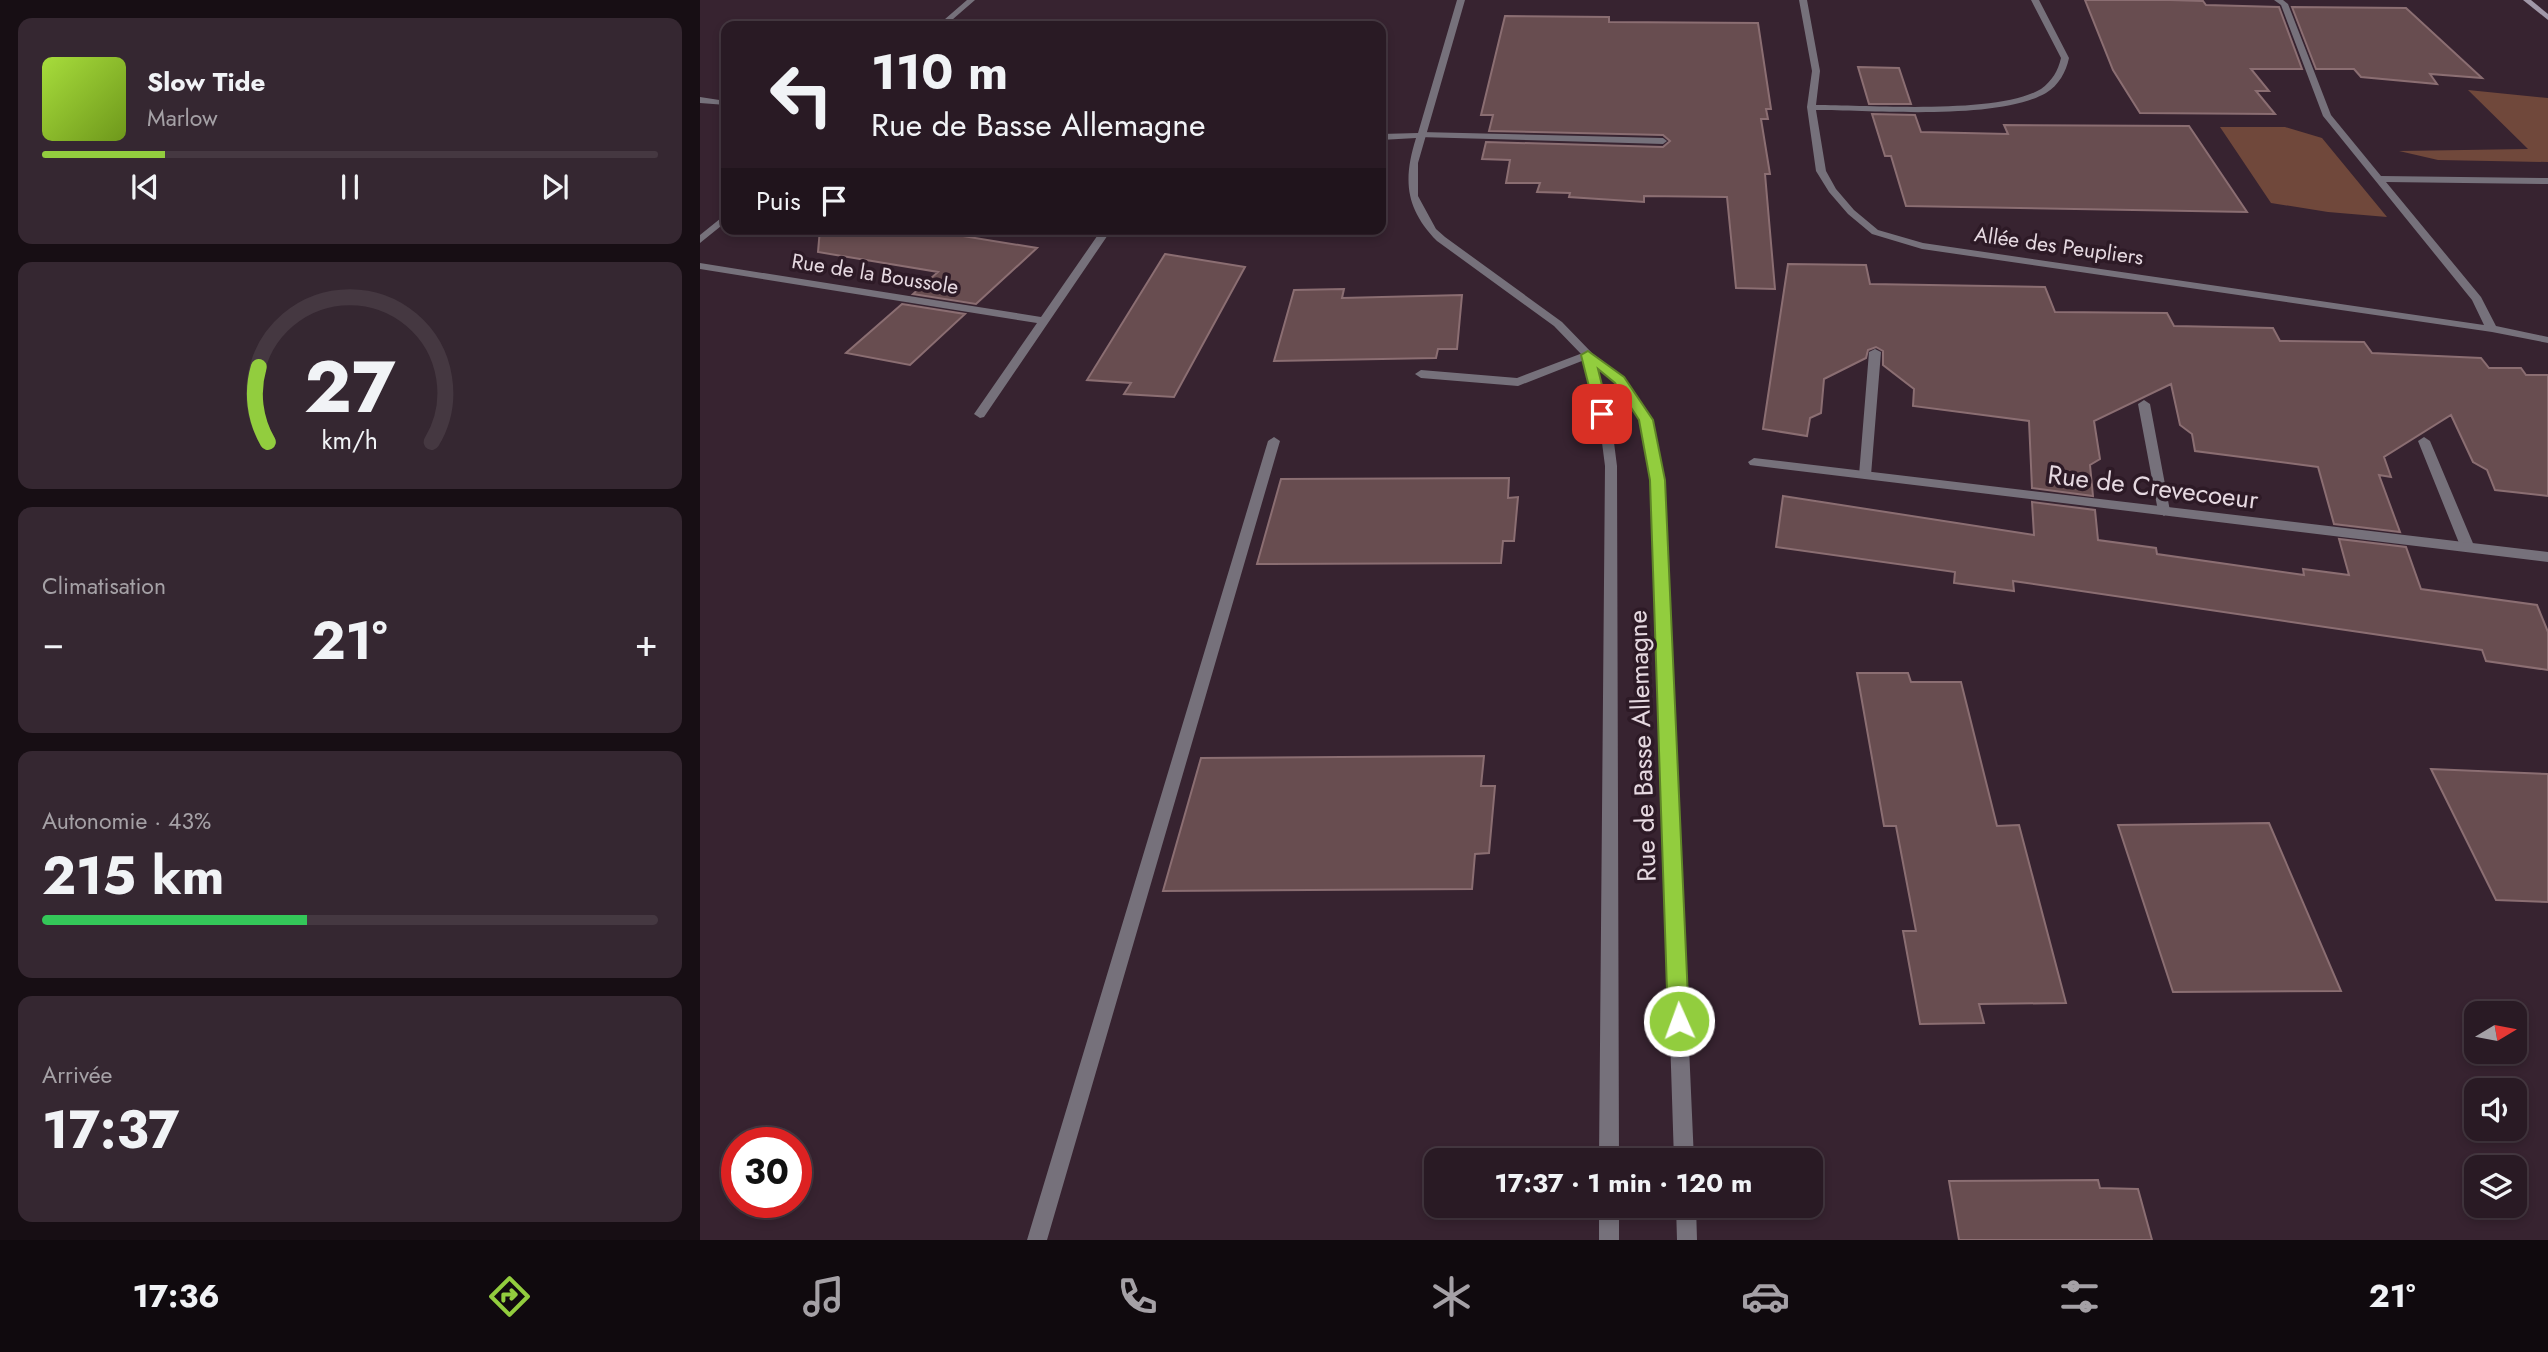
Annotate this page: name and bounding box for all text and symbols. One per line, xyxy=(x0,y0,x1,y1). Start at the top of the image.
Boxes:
text: 110 m xyxy=(871,37,1008,107)
icon: left xyxy=(756,49,847,140)
text: Slow Tide xyxy=(147,63,266,101)
text: Marlow xyxy=(147,101,218,135)
text: Rue de Basse Allemagne xyxy=(871,102,1205,148)
icon: previous xyxy=(126,168,164,206)
icon: pause xyxy=(331,168,369,206)
icon: next xyxy=(536,168,574,206)
text: Puis xyxy=(756,182,801,220)
icon: arrive xyxy=(815,182,853,220)
street label: Allée des Peupliers xyxy=(1973,219,2145,273)
street label: Rue de la Boussole xyxy=(789,246,961,302)
text: 27 xyxy=(304,334,396,439)
pin xyxy=(1572,384,1632,444)
icon: arrive xyxy=(1583,395,1621,433)
text: km/h xyxy=(322,421,378,457)
street label: Rue de Crevecoeur xyxy=(2046,455,2260,519)
text: Climatisation xyxy=(42,569,166,603)
text: 21° xyxy=(312,603,388,679)
street label: Rue de Basse Allemagne xyxy=(1618,610,1666,882)
text: − xyxy=(42,615,64,670)
text: + xyxy=(635,615,658,670)
text: Autonomie · 43% xyxy=(42,804,211,838)
text: 215 km xyxy=(42,838,224,914)
position arrow xyxy=(1642,984,1716,1058)
north arrow xyxy=(2464,1001,2527,1064)
map controls xyxy=(2464,1001,2527,1218)
text: Arrivée xyxy=(42,1058,112,1092)
button: sound xyxy=(2464,1078,2527,1141)
text: 17:37 xyxy=(42,1092,179,1168)
speed limit sign: 30 xyxy=(721,1127,812,1218)
button: layers xyxy=(2464,1155,2527,1218)
text: 17:37 · 1 min · 120 m xyxy=(1495,1164,1752,1202)
icon: directions xyxy=(485,1272,534,1321)
icon: music xyxy=(799,1272,848,1321)
icon: phone xyxy=(1113,1272,1162,1321)
icon: climate xyxy=(1427,1272,1476,1321)
icon: car xyxy=(1741,1272,1790,1321)
icon: filters xyxy=(2055,1272,2104,1321)
text: 17:36 xyxy=(133,1273,220,1319)
text: 21° xyxy=(2369,1273,2415,1319)

